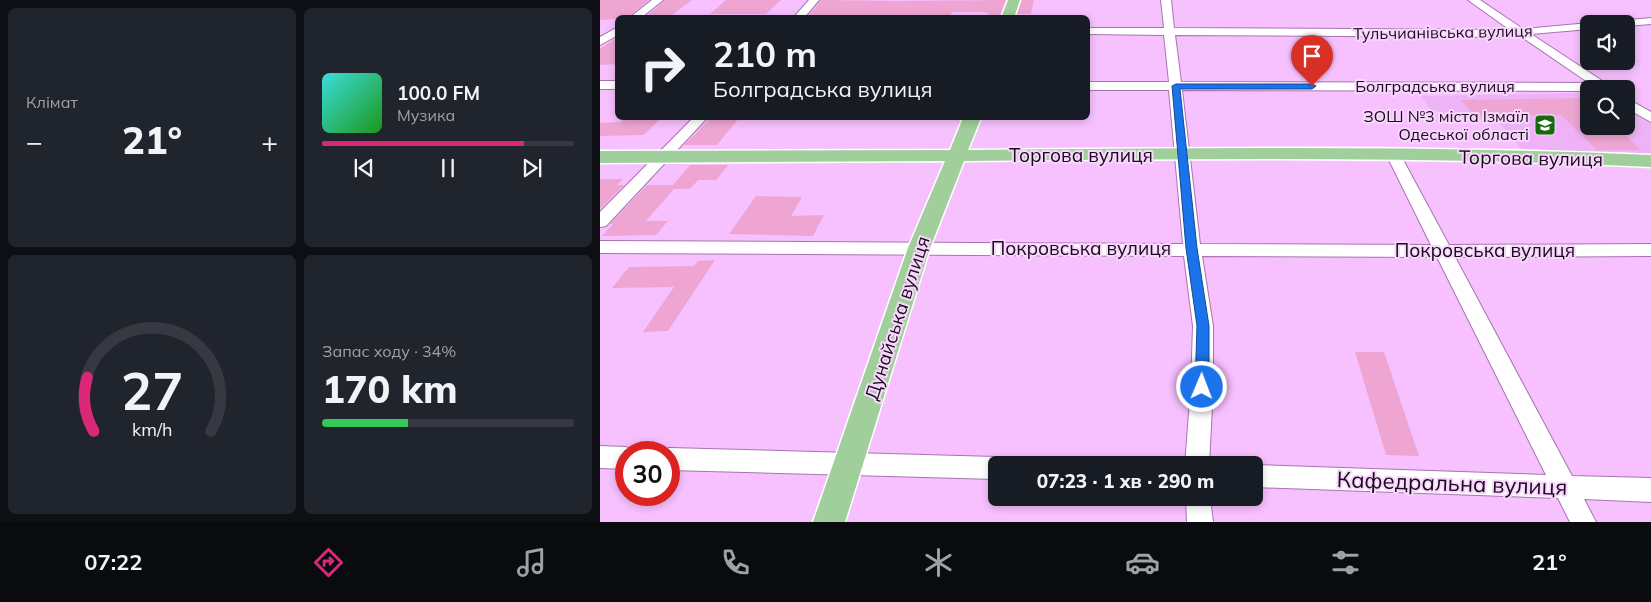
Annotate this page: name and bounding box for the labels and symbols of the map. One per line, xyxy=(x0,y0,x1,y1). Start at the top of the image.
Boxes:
street label: Тульчианівська вулиця xyxy=(1353,20,1533,44)
pin xyxy=(1291,35,1333,86)
street label: Болградська вулиця xyxy=(1355,76,1515,96)
place label: ЗОШ №3 міста Ізмаїл Одеської області xyxy=(1363,106,1529,144)
school or university icon: ЗОШ №3 міста Ізмаїл Одеської області xyxy=(1533,113,1557,137)
street label: Торгова вулиця xyxy=(1009,143,1153,167)
street label: Торгова вулиця xyxy=(1459,145,1603,171)
street label: Дунайська вулиця xyxy=(859,233,935,403)
street label: Покровська вулиця xyxy=(991,236,1171,260)
street label: Покровська вулиця xyxy=(1395,238,1575,262)
position arrow xyxy=(1175,360,1227,412)
speed limit sign: 30 xyxy=(615,441,680,506)
street label: Кафедральна вулиця xyxy=(1336,465,1568,501)

